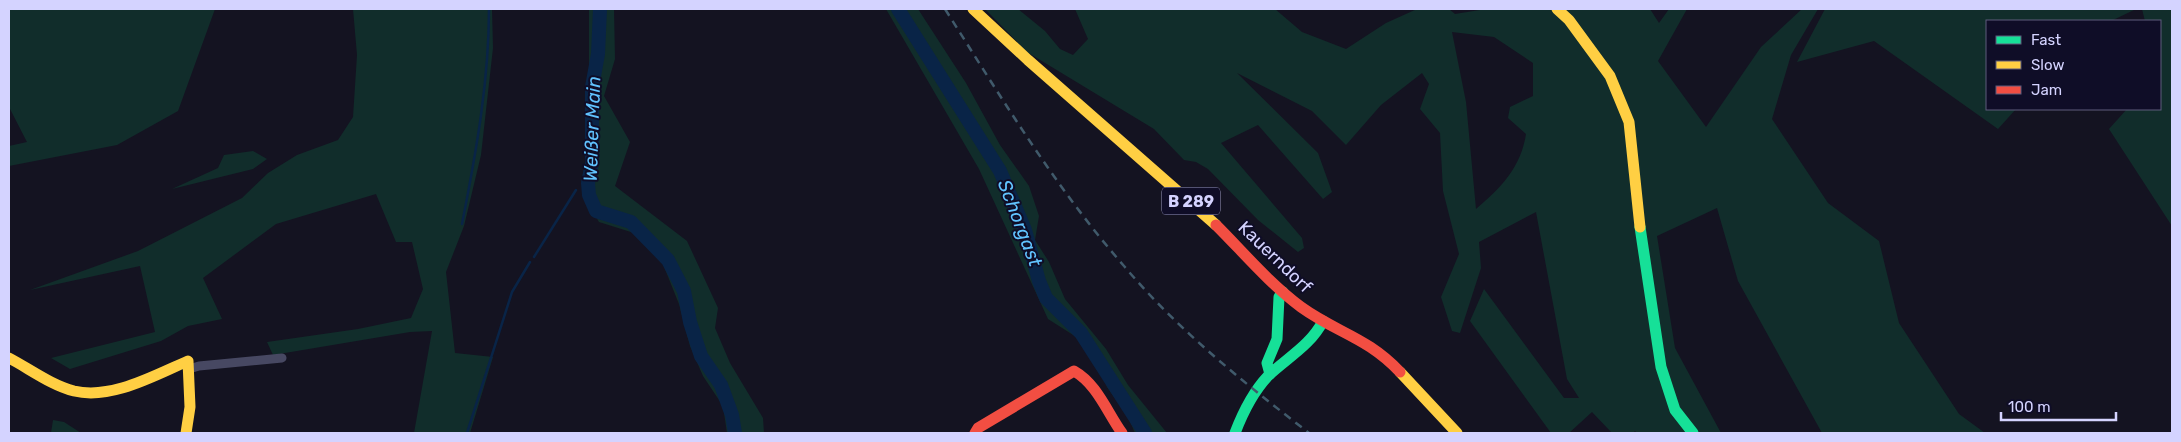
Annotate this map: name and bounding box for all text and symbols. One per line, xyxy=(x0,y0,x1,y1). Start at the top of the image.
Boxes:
legend xyxy=(1986,20,2161,110)
text: Fast xyxy=(2031,31,2061,49)
text: Slow xyxy=(2031,56,2064,74)
water label: Weißer Main xyxy=(579,76,605,182)
text: Jam xyxy=(2031,81,2062,99)
water label: Schorgast xyxy=(993,176,1047,270)
road number: B 289 xyxy=(1162,188,1220,215)
street label: Kauerndorf xyxy=(1234,216,1317,298)
scale bar xyxy=(2001,390,2116,422)
text: 100 m xyxy=(2008,398,2050,416)

